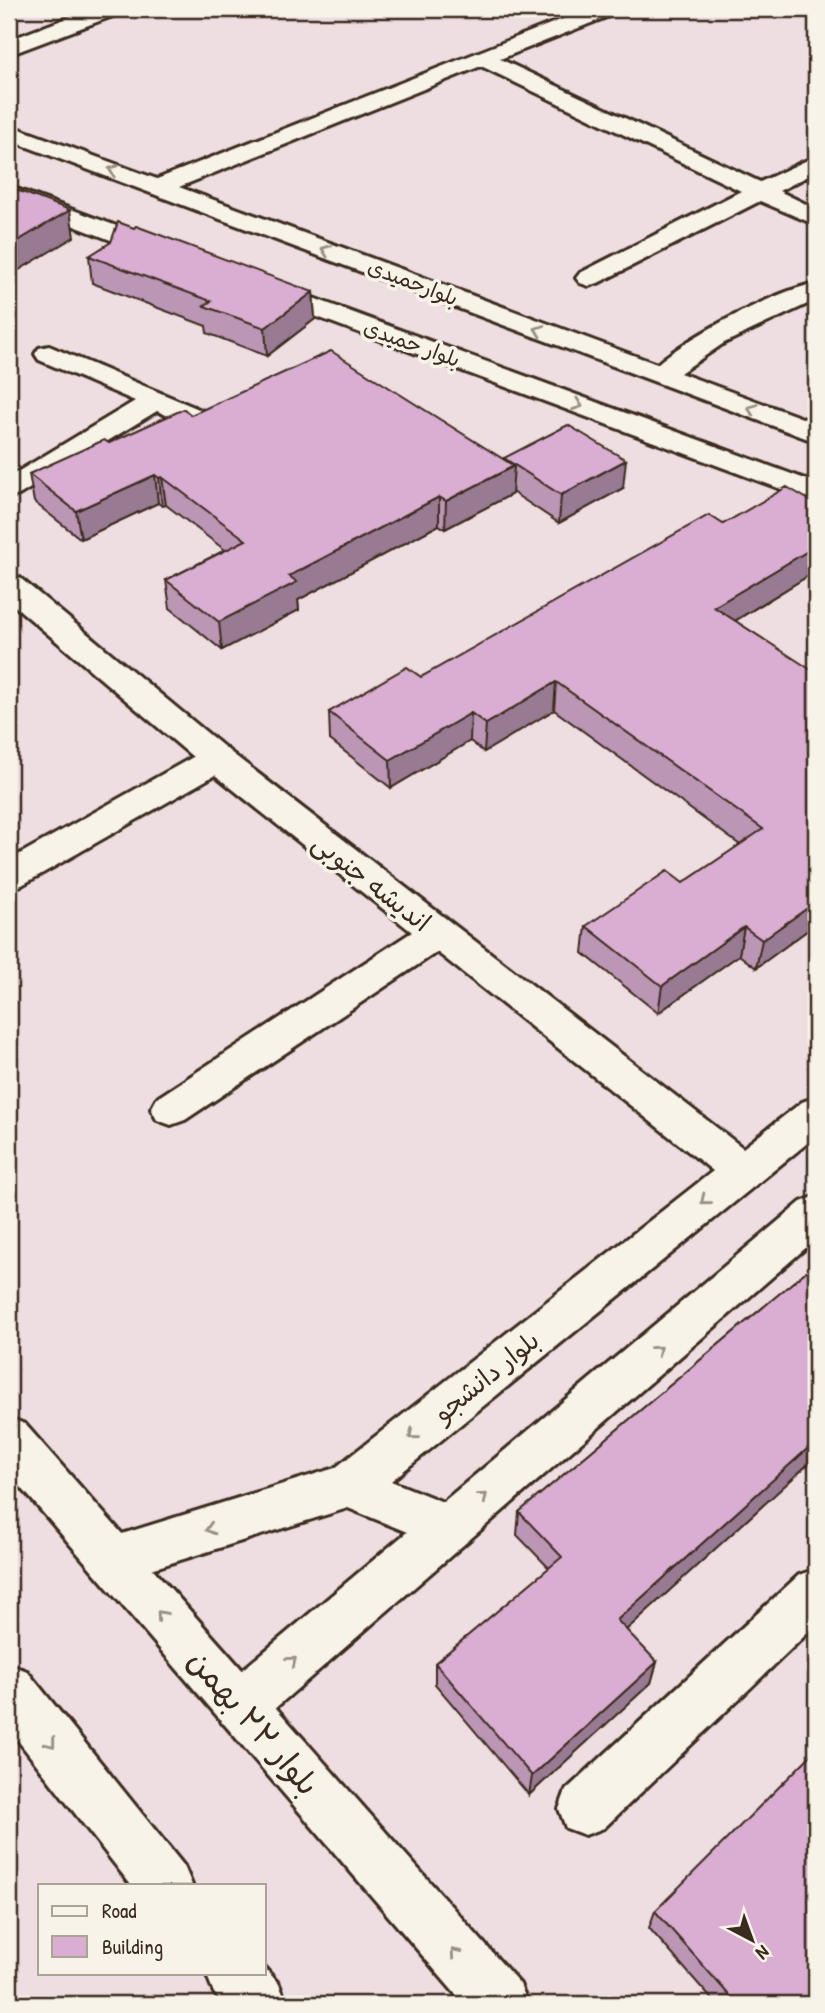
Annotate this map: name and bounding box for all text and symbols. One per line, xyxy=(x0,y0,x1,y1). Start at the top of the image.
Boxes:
one-way arrow xyxy=(108,165,120,179)
one-way arrow xyxy=(321,244,333,258)
street label: بلوارحمیدی xyxy=(364,252,462,312)
street label: بلوار حمیدی xyxy=(360,312,464,374)
one-way arrow xyxy=(534,324,546,338)
one-way arrow xyxy=(571,397,584,411)
one-way arrow xyxy=(747,404,759,418)
street label: اندیشه جنوبی xyxy=(306,825,438,939)
one-way arrow xyxy=(700,1192,712,1205)
street label: بلوار دانشجو xyxy=(425,1322,546,1430)
one-way arrow xyxy=(648,1346,661,1358)
one-way arrow xyxy=(408,1427,421,1439)
one-way arrow xyxy=(476,1493,488,1506)
one-way arrow xyxy=(204,1520,216,1535)
one-way arrow xyxy=(157,1610,169,1623)
street label: بلوار ۲۲ بهمن xyxy=(178,1640,330,1804)
one-way arrow xyxy=(283,1657,296,1669)
one-way arrow xyxy=(43,1735,56,1747)
legend xyxy=(38,1884,266,1974)
text: Road xyxy=(102,1896,136,1925)
north arrow xyxy=(716,1904,786,1974)
text: Building xyxy=(102,1932,163,1961)
text: N xyxy=(751,1940,775,1966)
one-way arrow xyxy=(451,1948,463,1961)

